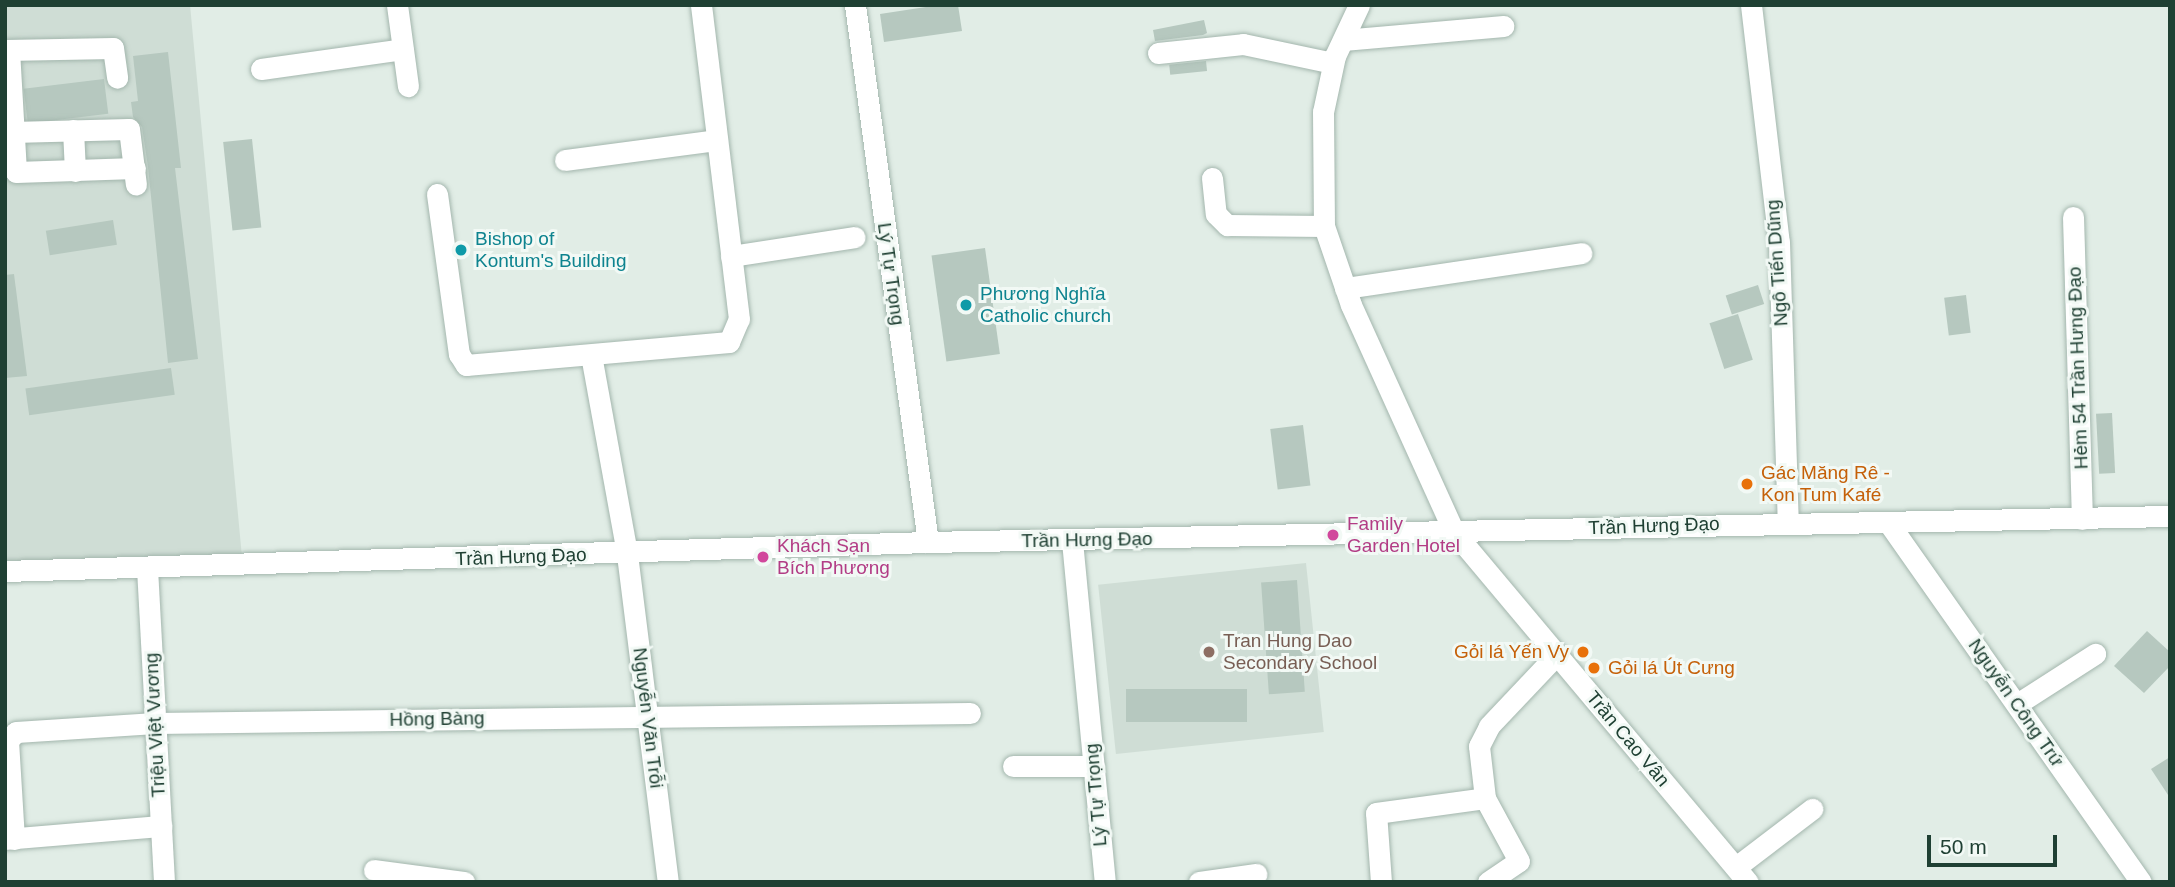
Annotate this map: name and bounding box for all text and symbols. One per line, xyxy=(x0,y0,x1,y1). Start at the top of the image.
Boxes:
street label: Ngô Tiến Dũng xyxy=(1761,199,1793,327)
street label: Lý Tự Trọng xyxy=(872,221,910,327)
place label: Bishop of Kontum's Building xyxy=(475,228,626,272)
marker: Bishop of Kontum's Building xyxy=(453,242,469,258)
street label: Hẻm 54 Trần Hưng Đạo xyxy=(2063,266,2093,470)
place label: Phương Nghĩa Catholic church xyxy=(980,283,1111,327)
marker: Phương Nghĩa Catholic church xyxy=(958,297,974,313)
place label: Gác Măng Rê - Kon Tum Kafé xyxy=(1761,462,1890,506)
marker: Gác Măng Rê - Kon Tum Kafé xyxy=(1739,476,1755,492)
street label: Trần Hưng Đạo xyxy=(1588,512,1720,540)
place label: Family Garden Hotel xyxy=(1347,513,1460,557)
street label: Trần Hưng Đạo xyxy=(1021,527,1153,553)
marker: Family Garden Hotel xyxy=(1325,527,1341,543)
place label: Khách Sạn Bích Phương xyxy=(777,535,890,579)
street label: Trần Hưng Đạo xyxy=(455,543,587,571)
marker: Khách Sạn Bích Phương xyxy=(755,549,771,565)
place label: Tran Hung Dao Secondary School xyxy=(1223,630,1377,674)
street label: Nguyễn Công Trứ xyxy=(1963,634,2069,772)
place label: Gỏi lá Yến Vy xyxy=(1454,641,1569,663)
marker: Tran Hung Dao Secondary School xyxy=(1201,644,1217,660)
marker: Gỏi lá Yến Vy xyxy=(1575,644,1591,660)
street label: Nguyễn Văn Trỗi xyxy=(628,646,668,790)
street label: Triệu Việt Vương xyxy=(140,652,170,798)
place label: Gỏi lá Út Cưng xyxy=(1608,657,1735,679)
marker: Gỏi lá Út Cưng xyxy=(1586,660,1602,676)
street label: Trần Cao Vân xyxy=(1581,687,1675,791)
street label: Hồng Bàng xyxy=(389,707,485,731)
street label: Lý Tự Trọng xyxy=(1080,742,1112,848)
scale bar xyxy=(1930,820,2060,864)
text: 50 m xyxy=(1940,835,1987,858)

